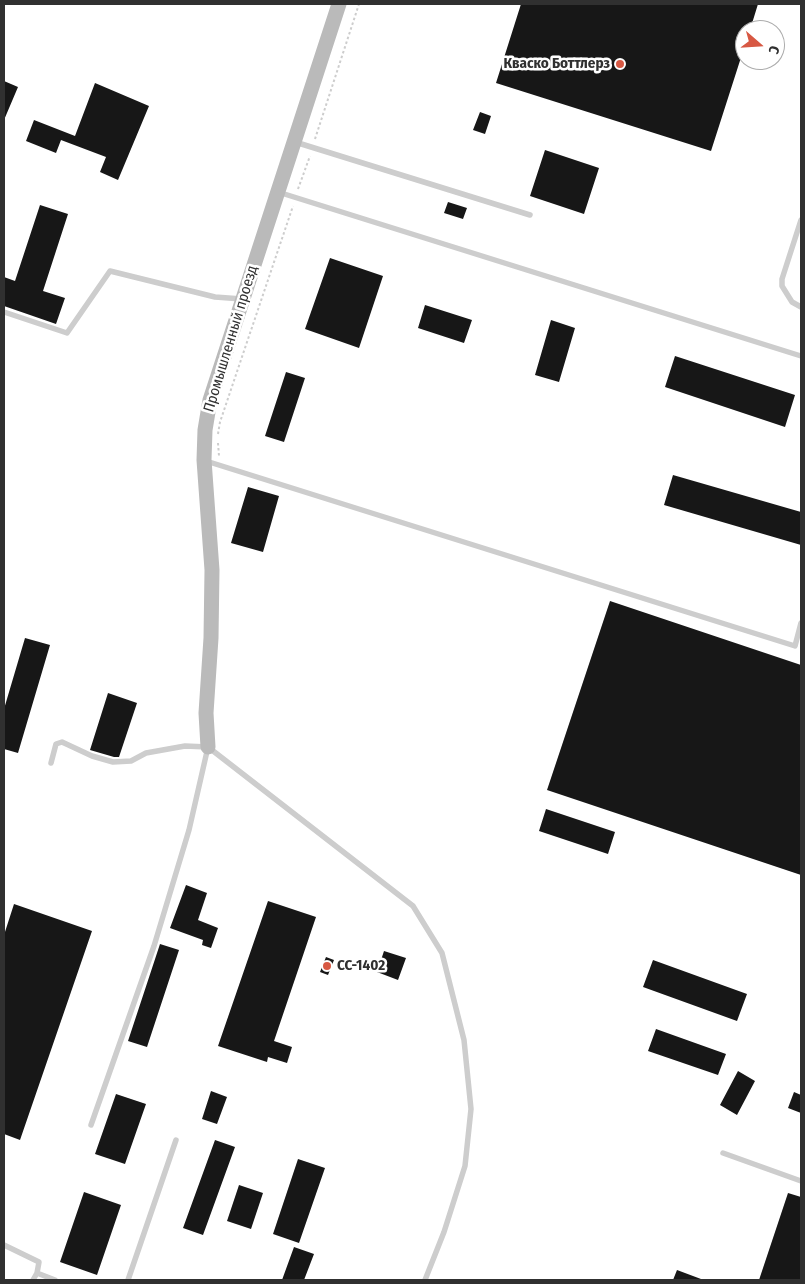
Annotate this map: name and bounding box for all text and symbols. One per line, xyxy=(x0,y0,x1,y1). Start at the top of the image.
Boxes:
north arrow xyxy=(735,20,785,70)
text: С xyxy=(764,43,783,56)
place label: Кваско Боттлерз xyxy=(503,55,610,73)
marker: Кваско Боттлерз xyxy=(614,58,626,70)
street label: Промышленный проезд xyxy=(200,264,262,414)
place label: СС-1402 xyxy=(337,957,385,975)
marker: СС-1402 xyxy=(321,960,333,972)

